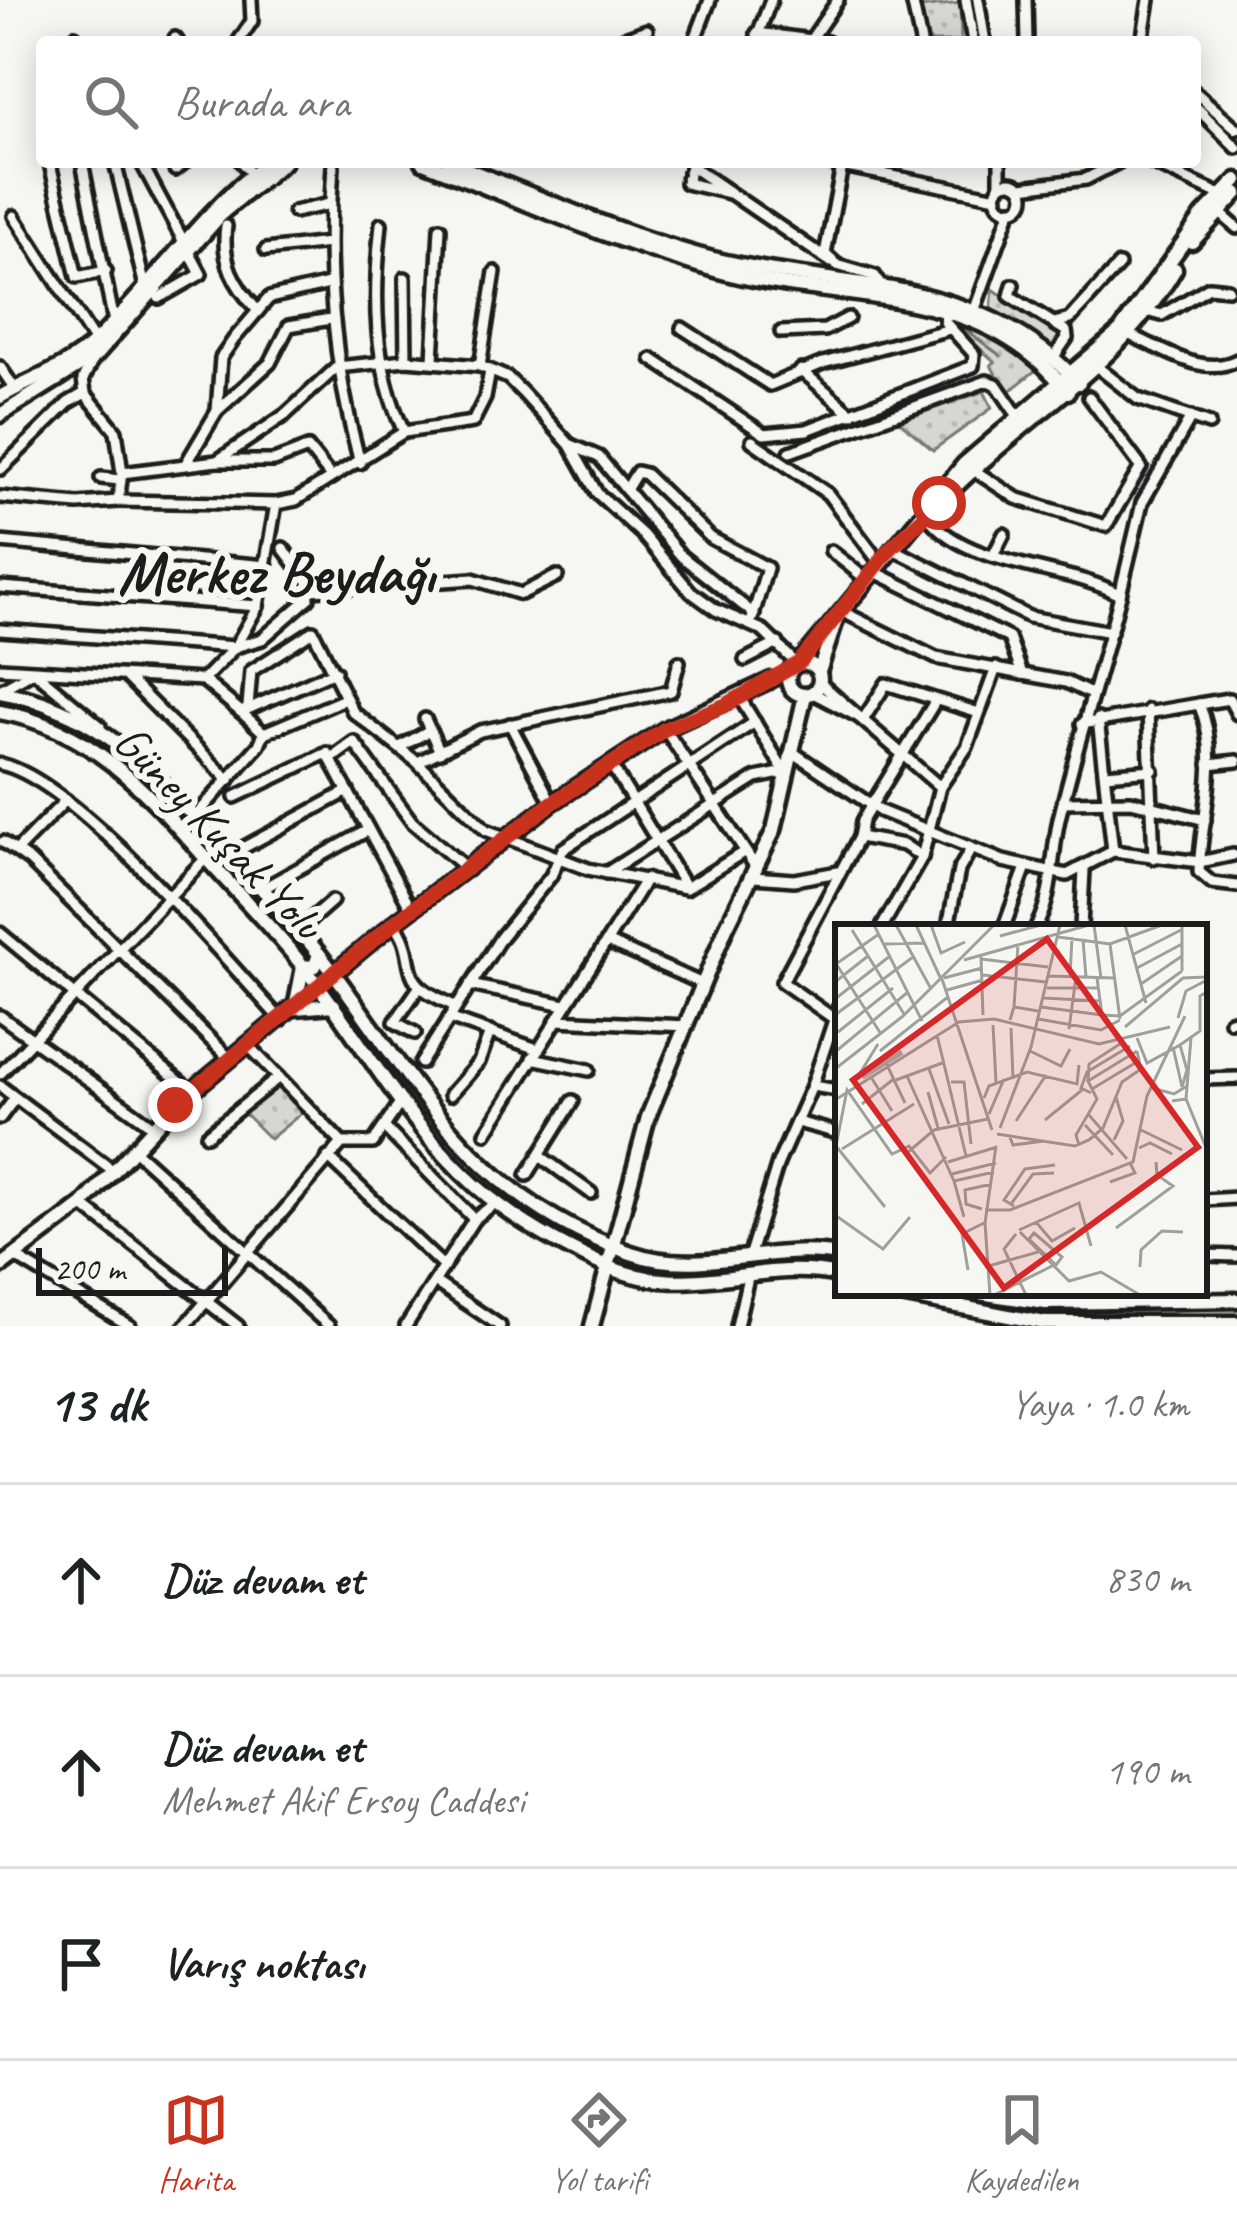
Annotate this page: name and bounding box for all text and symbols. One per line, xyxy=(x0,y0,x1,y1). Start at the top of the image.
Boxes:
search box xyxy=(36,36,1201,168)
icon: search xyxy=(78,69,144,135)
text: Burada ara xyxy=(174,74,349,131)
route start xyxy=(912,476,966,530)
district label: Merkez Beydağı xyxy=(118,535,438,611)
street label: Güney Kuşak Yolu xyxy=(102,711,339,954)
inset map xyxy=(835,924,1207,1296)
route end xyxy=(148,1078,202,1132)
scale bar xyxy=(36,1242,228,1295)
text: 200 m xyxy=(54,1248,125,1290)
text: 13 dk xyxy=(48,1372,146,1436)
text: Yaya · 1.0 km xyxy=(1010,1380,1189,1429)
icon: ahead xyxy=(48,1547,114,1613)
text: Düz devam et xyxy=(162,1551,363,1608)
text: 830 m xyxy=(1105,1555,1189,1604)
text: Düz devam et xyxy=(162,1719,363,1776)
icon: ahead xyxy=(48,1739,114,1805)
text: 190 m xyxy=(1105,1747,1189,1796)
text: Mehmet Akif Ersoy Caddesi xyxy=(162,1776,524,1825)
icon: arrive xyxy=(48,1931,114,1997)
text: Varış noktası xyxy=(162,1935,364,1992)
tab: Harita xyxy=(158,2087,234,2201)
tab: Yol tarifi xyxy=(551,2087,648,2201)
tab: Kaydedilen xyxy=(964,2087,1079,2201)

